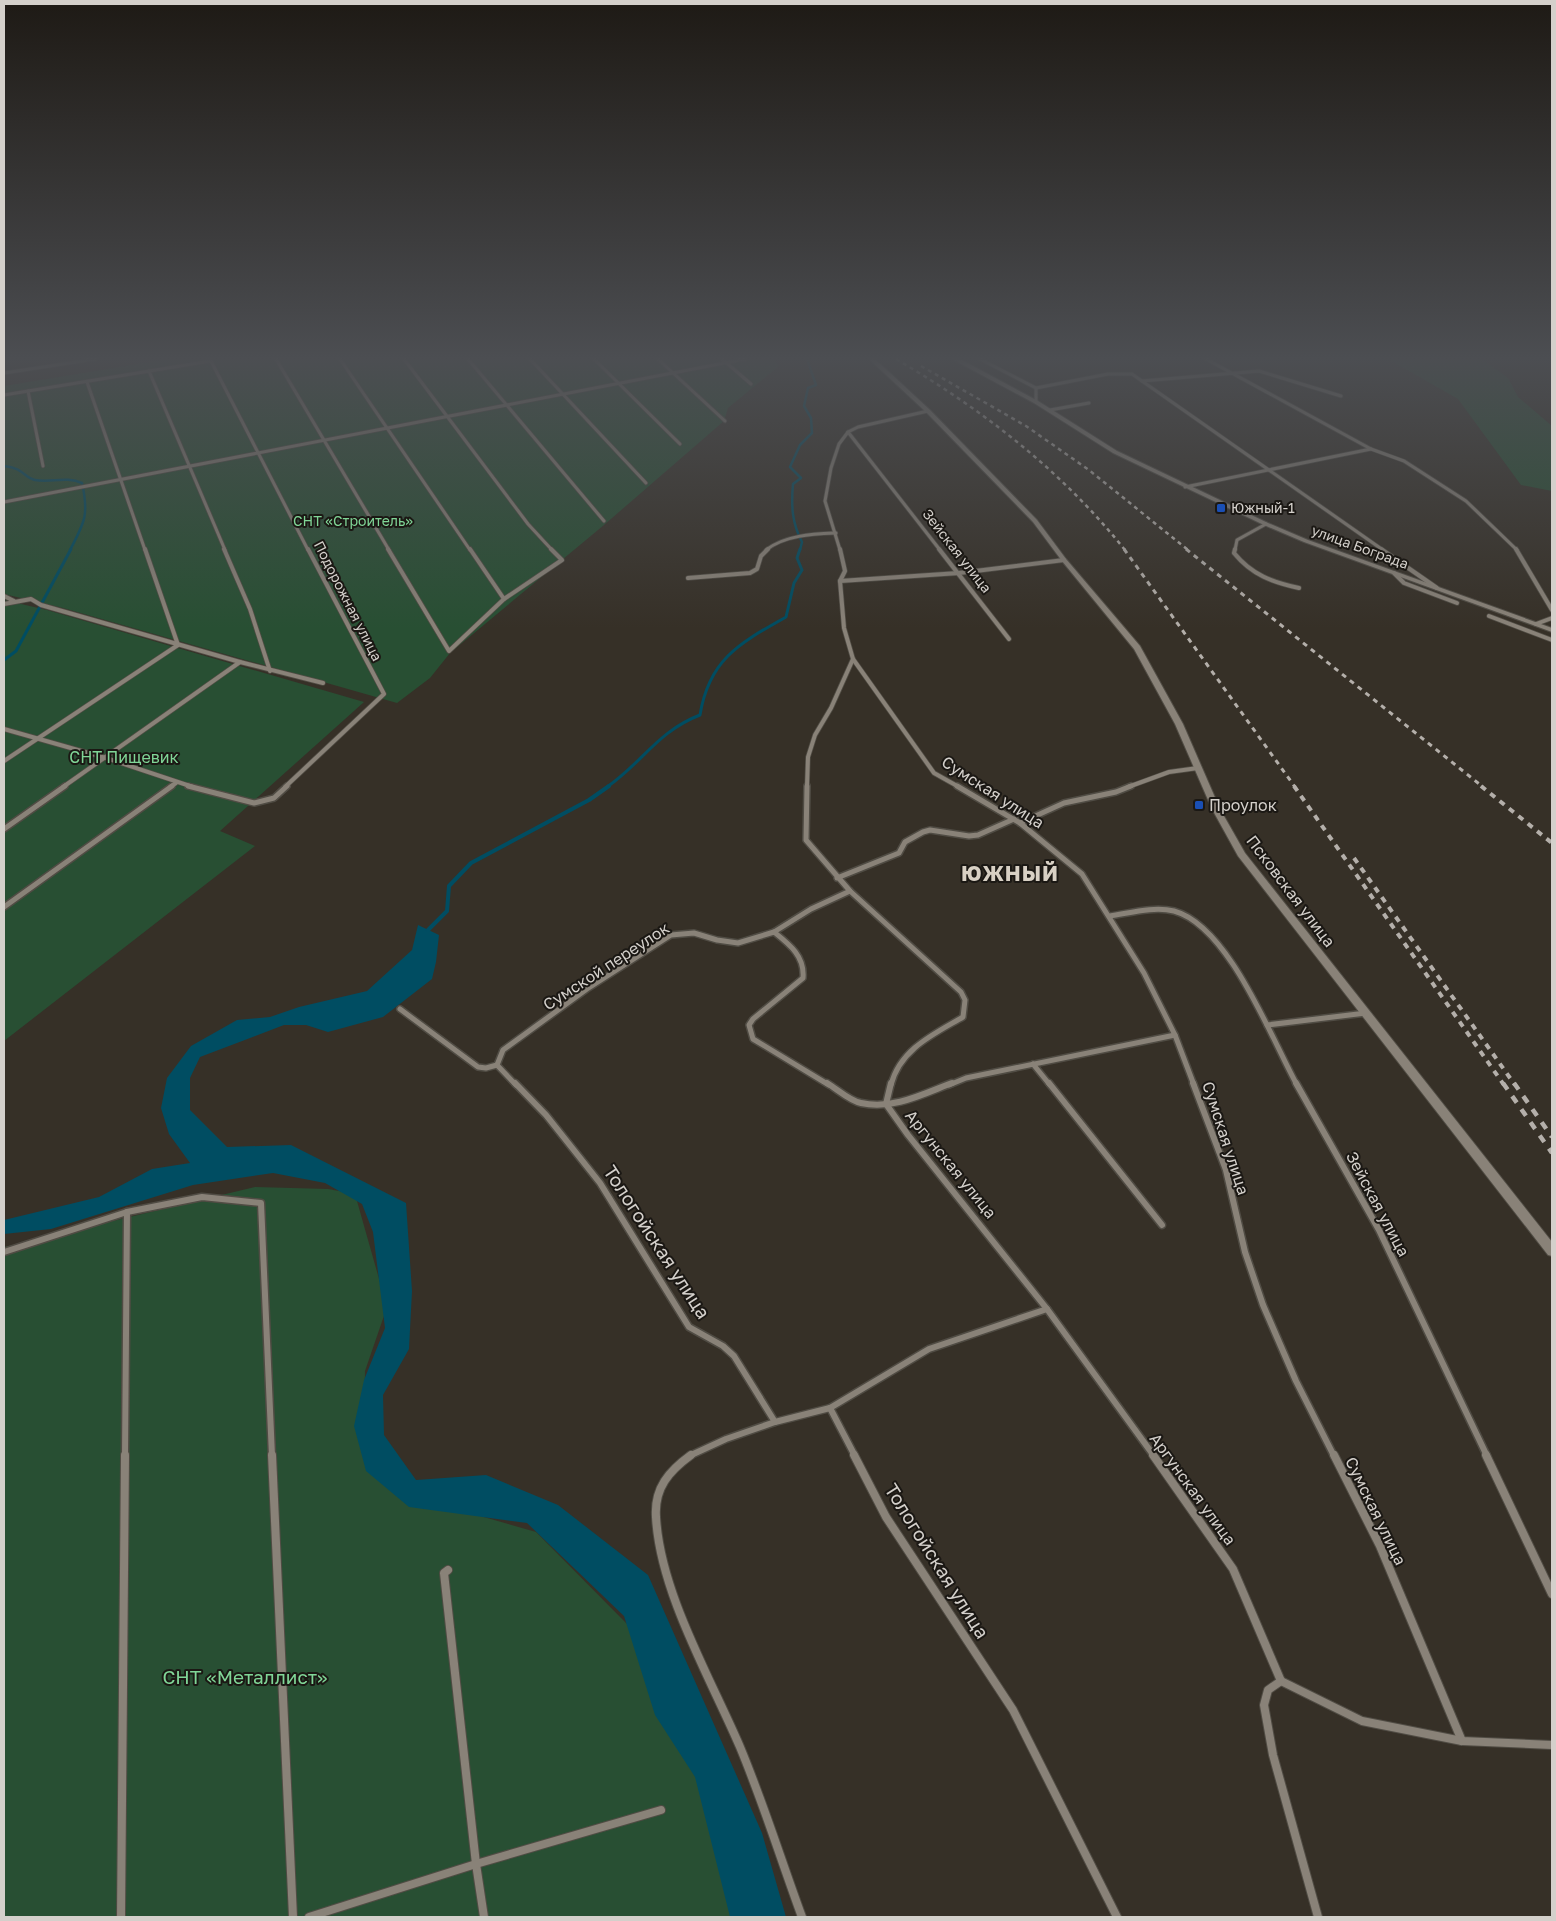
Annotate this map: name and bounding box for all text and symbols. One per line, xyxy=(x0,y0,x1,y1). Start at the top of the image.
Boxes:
place label: Южный-1 xyxy=(1231,499,1295,516)
marker: Южный-1 xyxy=(1215,502,1227,514)
street label: Зейская улица xyxy=(919,505,995,596)
park label: СНТ «Строитель» xyxy=(293,512,413,529)
street label: улица Бограда xyxy=(1309,521,1411,572)
street label: Подорожная улица xyxy=(311,538,386,664)
park label: СНТ Пищевик xyxy=(69,747,179,767)
street label: Сумская улица xyxy=(938,751,1048,833)
place label: Проулок xyxy=(1209,795,1277,815)
marker: Проулок xyxy=(1193,799,1205,811)
street label: Псковская улица xyxy=(1242,831,1340,951)
district label: ЮЖНЫЙ xyxy=(961,860,1059,886)
street label: Сумской переулок xyxy=(539,918,673,1014)
street label: Сумская улица xyxy=(1198,1079,1254,1197)
street label: Аргунская улица xyxy=(901,1106,1001,1222)
street label: Зейская улица xyxy=(1342,1148,1414,1260)
street label: Тологойская улица xyxy=(599,1161,716,1323)
street label: Аргунская улица xyxy=(1146,1429,1240,1549)
street label: Сумская улица xyxy=(1341,1454,1411,1568)
street label: Тологойская улица xyxy=(880,1479,994,1642)
park label: СНТ «Металлист» xyxy=(162,1665,328,1688)

